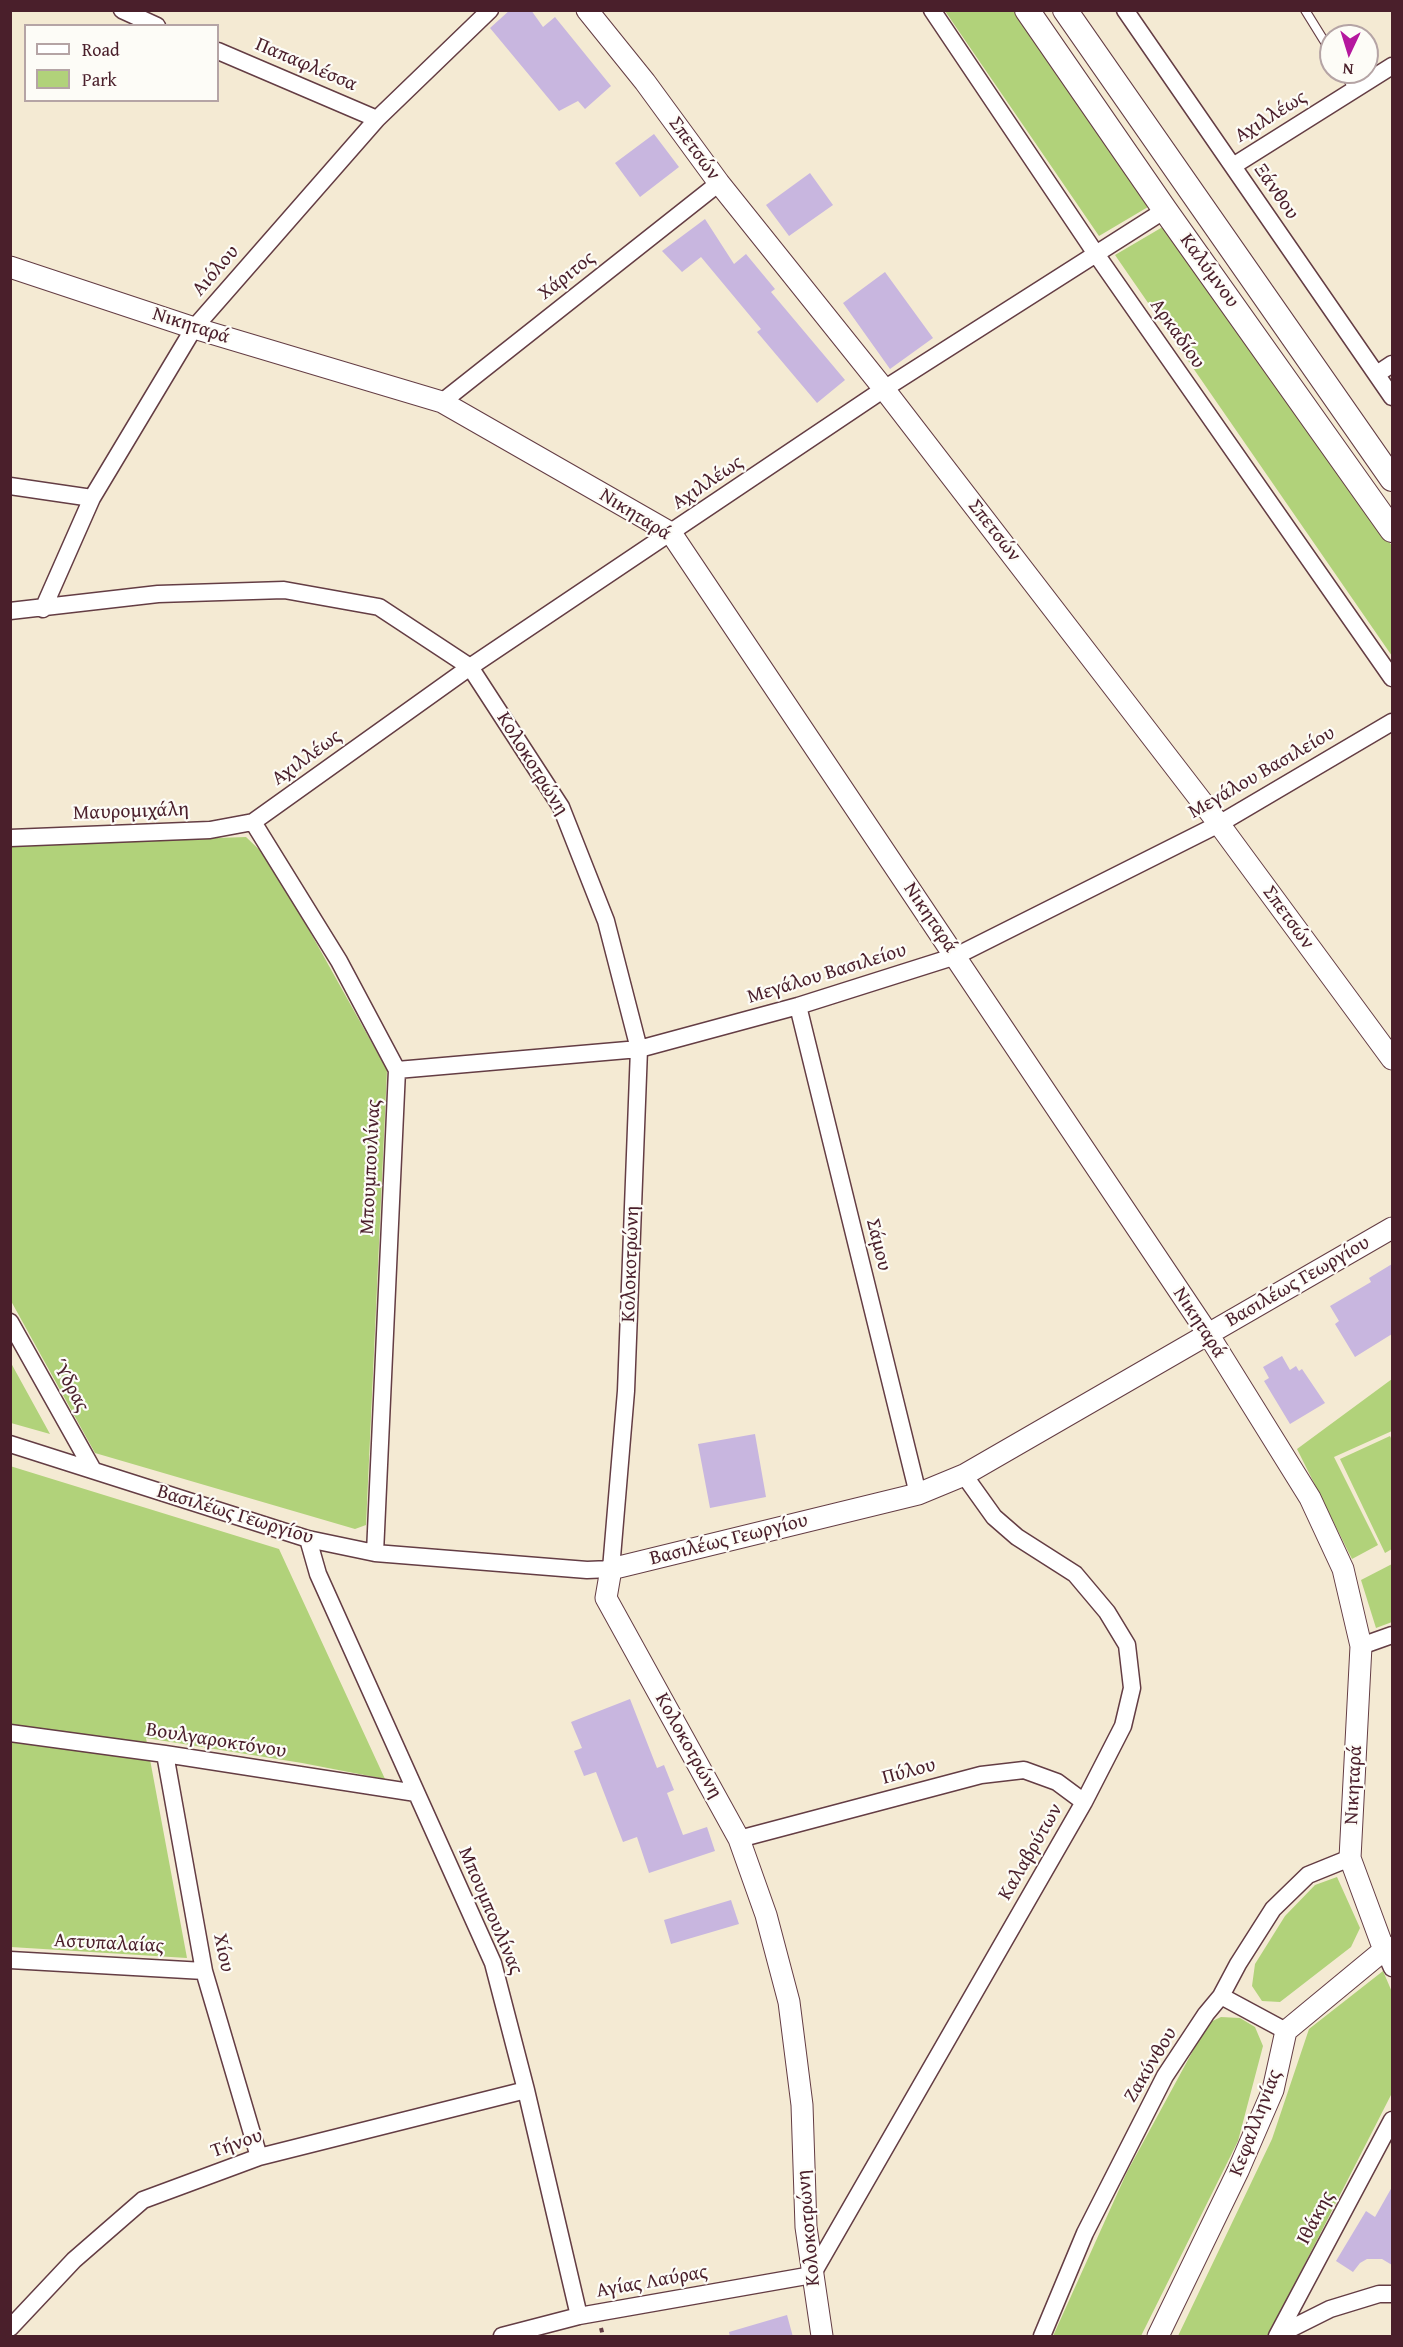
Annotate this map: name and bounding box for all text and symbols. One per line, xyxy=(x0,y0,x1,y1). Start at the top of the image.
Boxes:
legend xyxy=(24,24,219,102)
north arrow xyxy=(1319,24,1379,84)
street label: Παπαφλέσσα xyxy=(252,33,360,97)
text: Road xyxy=(82,36,120,63)
text: N xyxy=(1342,58,1354,82)
text: Park xyxy=(82,66,117,93)
street label: Αχιλλέως xyxy=(1231,86,1311,148)
street label: Σπετσών xyxy=(663,113,725,185)
street label: Ξάνθου xyxy=(1248,160,1304,224)
street label: Καλύμνου xyxy=(1174,229,1244,313)
street label: Αιόλου xyxy=(187,241,245,301)
street label: Χάριτος xyxy=(534,246,600,306)
street label: Αρκαδίου xyxy=(1144,294,1210,374)
street label: Νικηταρά xyxy=(149,302,233,350)
street label: Αχιλλέως xyxy=(668,451,748,515)
street label: Νικηταρά xyxy=(595,484,675,546)
street label: Σπετσών xyxy=(962,495,1026,567)
street label: Κολοκοτρώνη xyxy=(491,708,573,820)
street label: Μεγάλου Βασιλείου xyxy=(1184,721,1340,825)
street label: Αχιλλέως xyxy=(268,725,346,791)
street label: Μαυρομιχάλη xyxy=(73,798,189,826)
street label: Νικηταρά xyxy=(898,878,962,958)
street label: Σπετσών xyxy=(1257,882,1319,954)
street label: Μεγάλου Βασιλείου xyxy=(745,938,909,1010)
street label: Μπουμπουλίνας xyxy=(355,1099,387,1235)
street label: Κολοκοτρώνη xyxy=(617,1205,645,1323)
street label: Σάμου xyxy=(860,1216,896,1274)
street label: Βασιλέως Γεωργίου xyxy=(1222,1231,1374,1333)
street label: Νικηταρά xyxy=(1167,1283,1231,1363)
street label: Ύδρας xyxy=(46,1356,94,1416)
street label: Βασιλέως Γεωργίου xyxy=(154,1480,316,1550)
street label: Βασιλέως Γεωργίου xyxy=(647,1509,811,1571)
street label: Κολοκοτρώνη xyxy=(649,1689,727,1803)
street label: Βουλγαροκτόνου xyxy=(144,1718,288,1764)
street label: Νικηταρά xyxy=(1340,1745,1368,1825)
street label: Πύλου xyxy=(880,1753,938,1791)
street label: Καλαβρύτων xyxy=(994,1799,1068,1905)
street label: Μπουμπουλίνας xyxy=(452,1844,528,1978)
street label: Αστυπαλαίας xyxy=(53,1929,165,1959)
street label: Χίου xyxy=(207,1932,239,1974)
street label: Ζακύνθου xyxy=(1119,2023,1183,2107)
street label: Κεφαλληνίας xyxy=(1225,2066,1287,2180)
street label: Τήνου xyxy=(208,2124,266,2164)
street label: Κολοκοτρώνη xyxy=(792,2169,826,2287)
street label: Ιθάκης xyxy=(1292,2187,1340,2249)
street label: Αγίας Λαύρας xyxy=(594,2260,710,2304)

